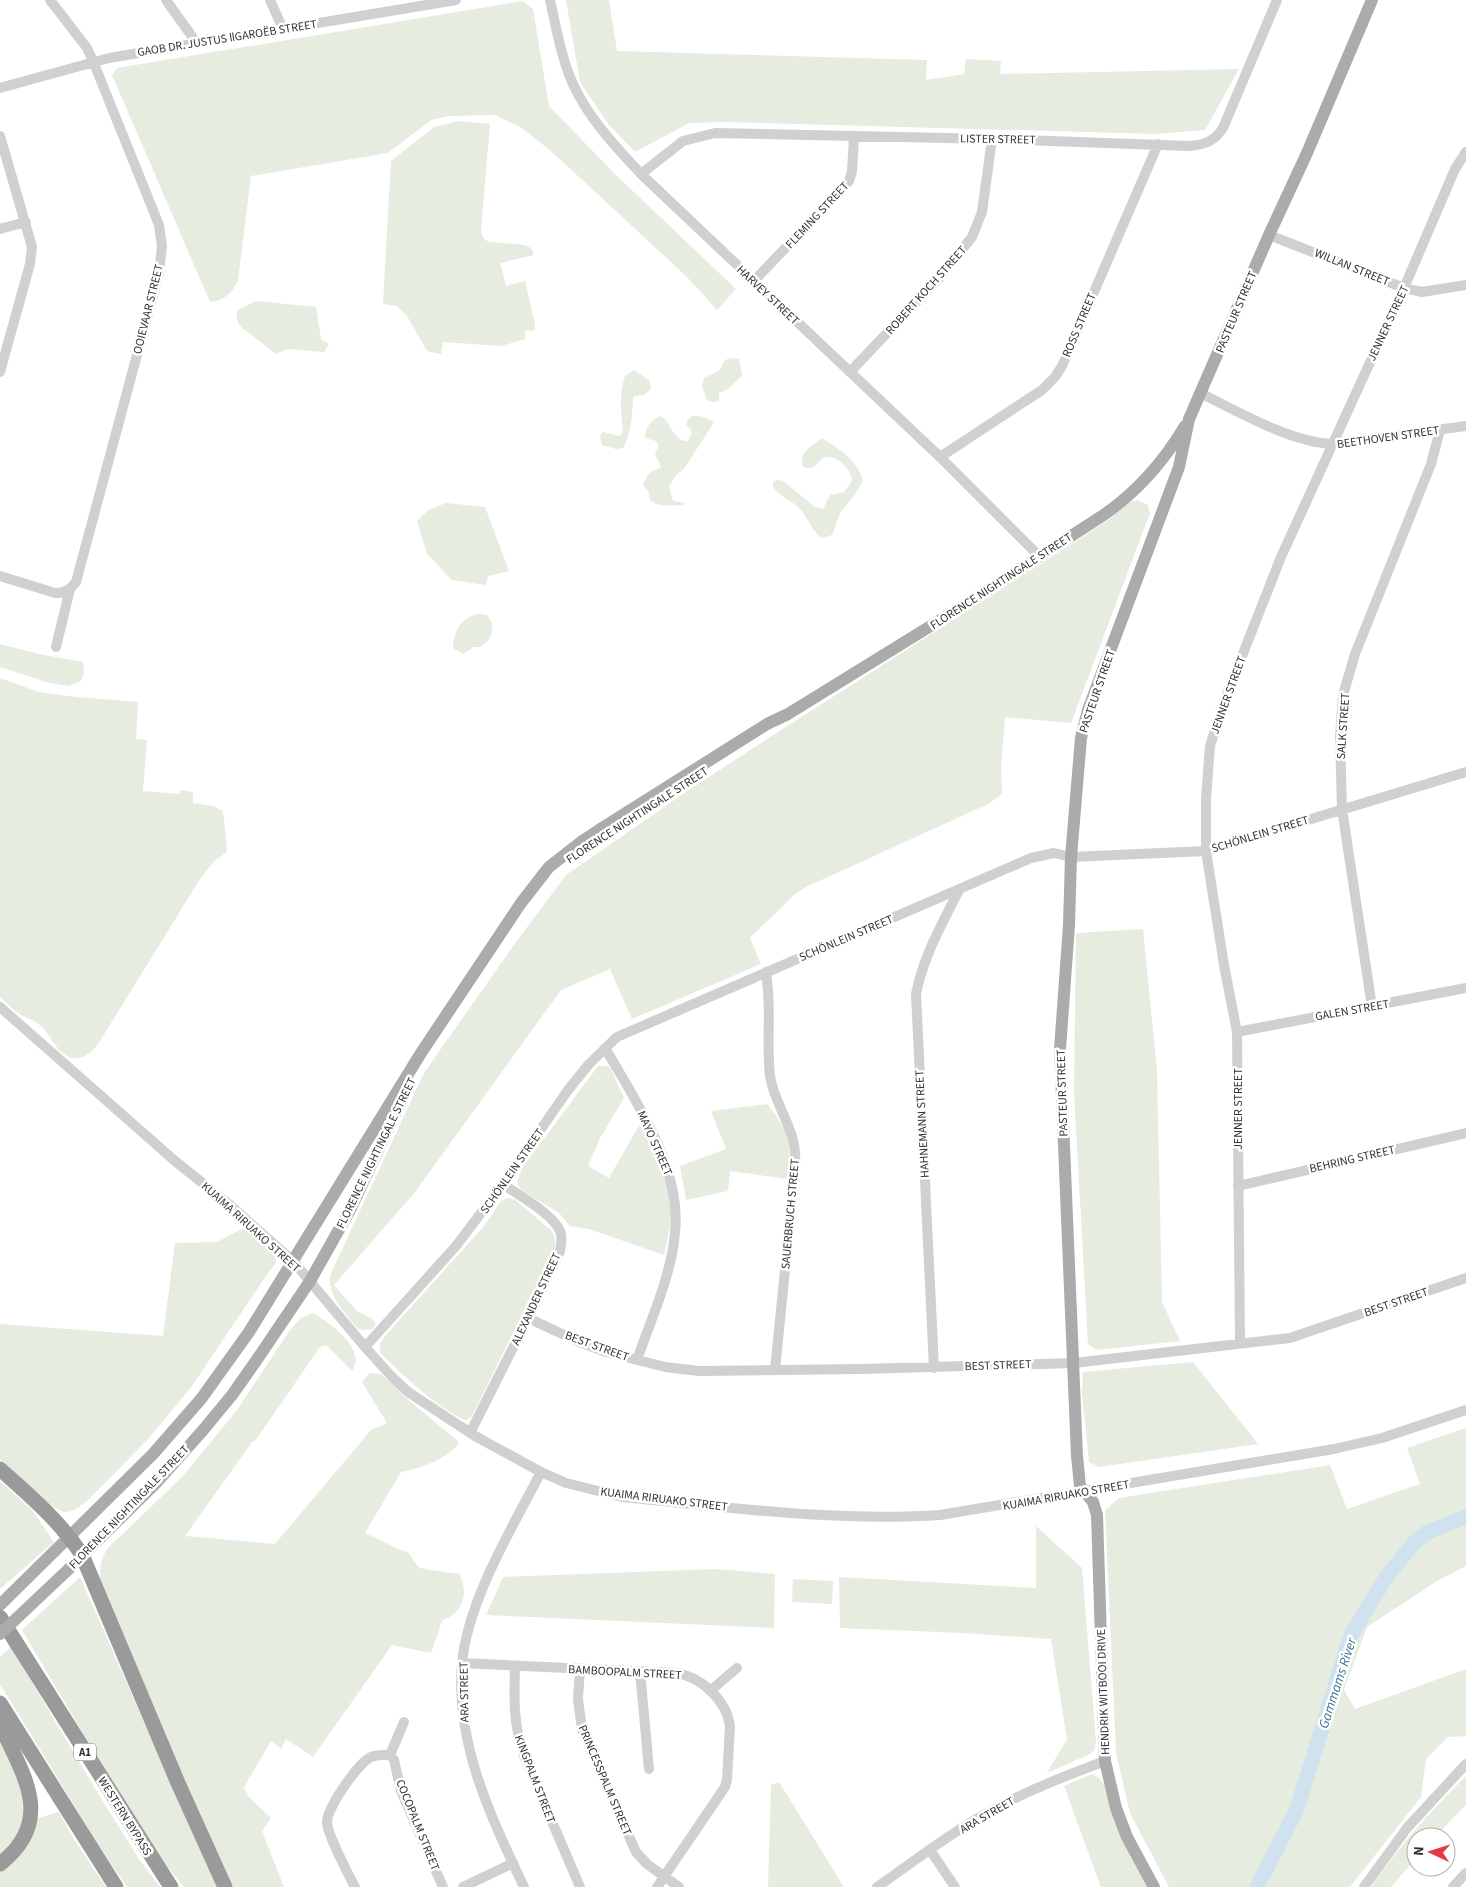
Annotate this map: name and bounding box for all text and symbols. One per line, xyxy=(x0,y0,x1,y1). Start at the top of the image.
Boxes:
street label: GAOB DR. JUSTUS ǁGAROËB STREET xyxy=(136,16,319,61)
street label: LISTER STREET xyxy=(960,130,1037,149)
street label: FLEMING STREET xyxy=(782,178,853,253)
street label: ROBERT KOCH STREET xyxy=(882,242,971,338)
street label: WILLAN STREET xyxy=(1312,245,1392,290)
street label: OOIEVAAR STREET xyxy=(129,262,168,356)
street label: HARVEY STREET xyxy=(732,262,803,329)
street label: PASTEUR STREET xyxy=(1212,268,1262,356)
street label: JENNER STREET xyxy=(1363,282,1414,364)
street label: ROSS STREET xyxy=(1058,290,1101,360)
street label: BEETHOVEN STREET xyxy=(1336,422,1441,453)
street label: FLORENCE NIGHTINGALE STREET xyxy=(927,529,1076,634)
street label: PASTEUR STREET xyxy=(1075,647,1120,735)
street label: JENNER STREET xyxy=(1207,653,1251,736)
street label: SALK STREET xyxy=(1333,692,1354,760)
street label: FLORENCE NIGHTINGALE STREET xyxy=(563,763,712,868)
street label: SCHÖNLEIN STREET xyxy=(1209,811,1311,857)
street label: SCHÖNLEIN STREET xyxy=(796,911,896,966)
street label: GALEN STREET xyxy=(1314,996,1391,1025)
street label: PASTEUR STREET xyxy=(1052,1049,1073,1137)
street label: JENNER STREET xyxy=(1230,1068,1247,1150)
street label: HAHNEMANN STREET xyxy=(911,1069,934,1178)
street label: FLORENCE NIGHTINGALE STREET xyxy=(332,1074,421,1232)
street label: MAYO STREET xyxy=(633,1108,677,1179)
street label: SCHÖNLEIN STREET xyxy=(477,1125,549,1217)
street label: BEHRING STREET xyxy=(1308,1141,1397,1178)
street label: SAUERBRUCH STREET xyxy=(777,1158,804,1270)
street label: KUAIMA RIRUAKO STREET xyxy=(197,1178,304,1277)
street label: ALEXANDER STREET xyxy=(507,1250,566,1348)
street label: BEST STREET xyxy=(1362,1283,1431,1321)
street label: BEST STREET xyxy=(562,1327,632,1366)
street label: BEST STREET xyxy=(964,1356,1032,1375)
street label: FLORENCE NIGHTINGALE STREET xyxy=(65,1441,194,1573)
street label: KUAIMA RIRUAKO STREET xyxy=(1002,1476,1131,1515)
street label: KUAIMA RIRUAKO STREET xyxy=(599,1483,729,1516)
street label: HENDRIK WITBOOI DRIVE xyxy=(1093,1629,1114,1755)
water label: Gammams River xyxy=(1314,1634,1362,1731)
street label: ARA STREET xyxy=(455,1661,474,1723)
street label: BAMBOOPALM STREET xyxy=(568,1661,683,1684)
street label: PRINCESSPALM STREET xyxy=(574,1722,636,1839)
street label: KINGPALM STREET xyxy=(510,1732,559,1826)
road number: A1 xyxy=(74,1744,96,1760)
street label: WESTERN BYPASS xyxy=(94,1774,156,1859)
street label: COCOPALM STREET xyxy=(391,1777,444,1874)
street label: ARA STREET xyxy=(957,1793,1018,1838)
north arrow xyxy=(1406,1827,1456,1877)
text: N xyxy=(1409,1846,1429,1857)

